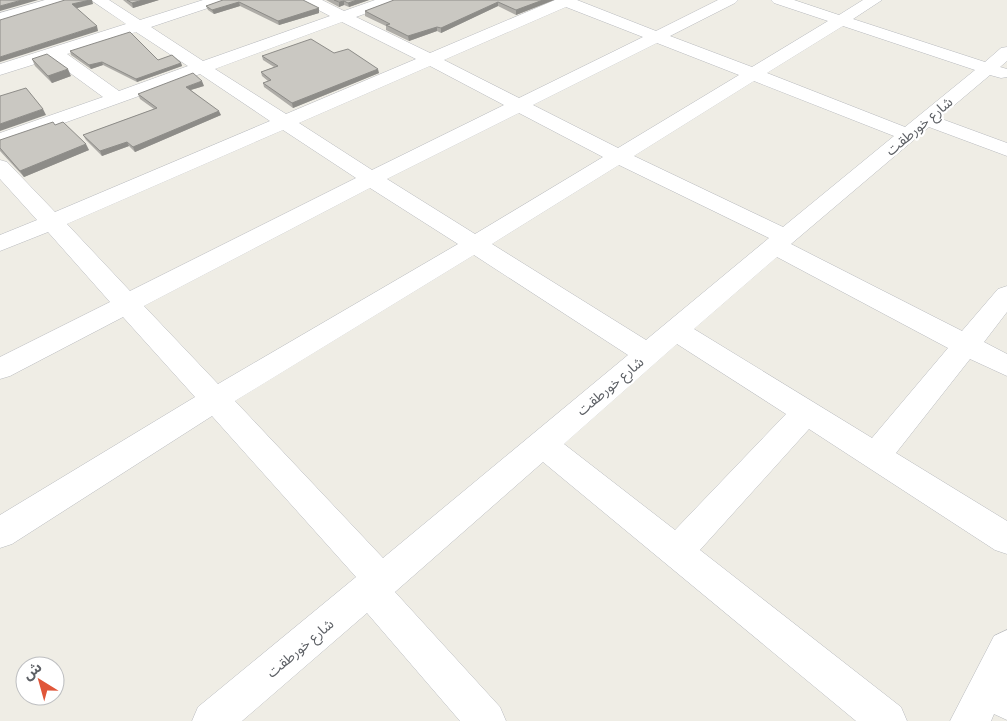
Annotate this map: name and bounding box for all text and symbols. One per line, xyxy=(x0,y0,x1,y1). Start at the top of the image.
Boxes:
street label: شارع خورطقت xyxy=(882,94,957,161)
street label: شارع خورطقت xyxy=(573,354,648,421)
street label: شارع خورطقت xyxy=(263,616,338,683)
north arrow xyxy=(15,656,65,706)
text: ش xyxy=(20,658,45,683)

